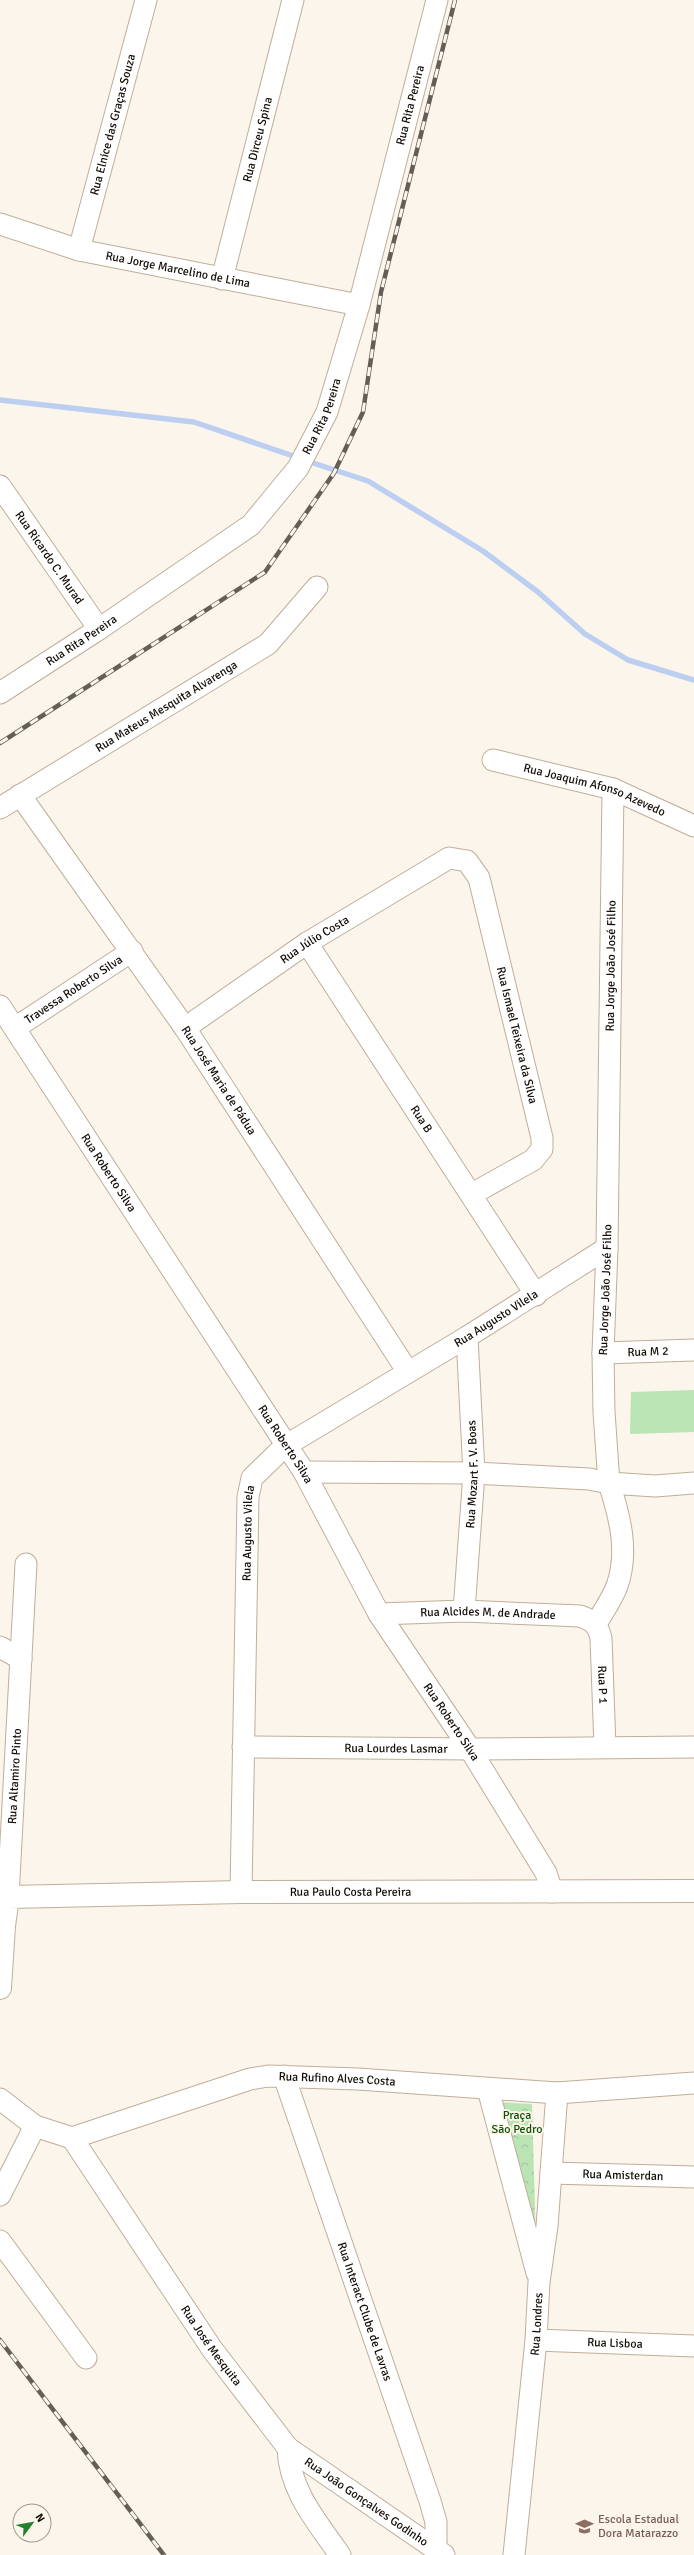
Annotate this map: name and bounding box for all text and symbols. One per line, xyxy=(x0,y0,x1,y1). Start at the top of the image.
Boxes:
street label: Rua Elnice das Graças Souza xyxy=(87,52,139,197)
street label: Rua Rita Pereira xyxy=(393,64,428,147)
street label: Rua Dirceu Spina xyxy=(240,95,276,184)
street label: Rua Jorge Marcelino de Lima xyxy=(104,248,251,291)
street label: Rua Rita Pereira xyxy=(299,376,345,457)
street label: Rua Ricardo C. Murad xyxy=(12,508,87,607)
street label: Rua Rita Pereira xyxy=(43,612,120,669)
street label: Rua Mateus Mesquita Alvarenga xyxy=(93,657,240,756)
street label: Rua Joaquim Afonso Azevedo xyxy=(522,761,668,820)
street label: Rua Jorge João José Filho xyxy=(603,900,620,1032)
street label: Rua Júlio Costa xyxy=(277,912,352,967)
street label: Travessa Roberto Silva xyxy=(22,952,126,1028)
street label: Rua Ismael Teixeira da Silva xyxy=(493,965,540,1105)
street label: Rua José Maria de Pádua xyxy=(178,1023,259,1138)
street label: Rua B xyxy=(407,1103,435,1136)
street label: Rua Roberto Silva xyxy=(77,1131,139,1215)
street label: Rua Jorge João José Filho xyxy=(596,1224,615,1356)
street label: Rua Augusto Vilela xyxy=(452,1287,541,1351)
street label: Rua M 2 xyxy=(627,1344,669,1360)
street label: Rua Roberto Silva xyxy=(254,1402,316,1486)
street label: Rua Mozart F. V. Boas xyxy=(463,1420,482,1529)
street label: Rua Augusto Vilela xyxy=(240,1484,258,1581)
street label: Rua Alcides M. de Andrade xyxy=(420,1604,556,1623)
street label: Rua P 1 xyxy=(594,1665,610,1704)
street label: Rua Roberto Silva xyxy=(420,1680,482,1764)
street label: Rua Altamiro Pinto xyxy=(5,1728,25,1825)
street label: Rua Lourdes Lasmar xyxy=(344,1741,448,1757)
street label: Rua Paulo Costa Pereira xyxy=(290,1885,411,1900)
street label: Rua Rufino Alves Costa xyxy=(278,2069,396,2090)
park label: Praça São Pedro xyxy=(492,2108,542,2137)
street label: Rua Amisterdan xyxy=(582,2167,664,2184)
street label: Rua Interact Clube de Lavras xyxy=(334,2240,395,2383)
street label: Rua Londres xyxy=(527,2292,546,2356)
street label: Rua José Mesquita xyxy=(177,2303,245,2389)
street label: Rua Lisboa xyxy=(587,2335,643,2352)
street label: Rua João Gonçalves Godinho xyxy=(301,2454,431,2550)
north arrow xyxy=(12,2503,52,2543)
text: N xyxy=(33,2511,48,2525)
place label: Escola Estadual Dora Matarazzo xyxy=(598,2512,679,2541)
school or university icon: Escola Estadual Dora Matarazzo xyxy=(575,2516,595,2536)

